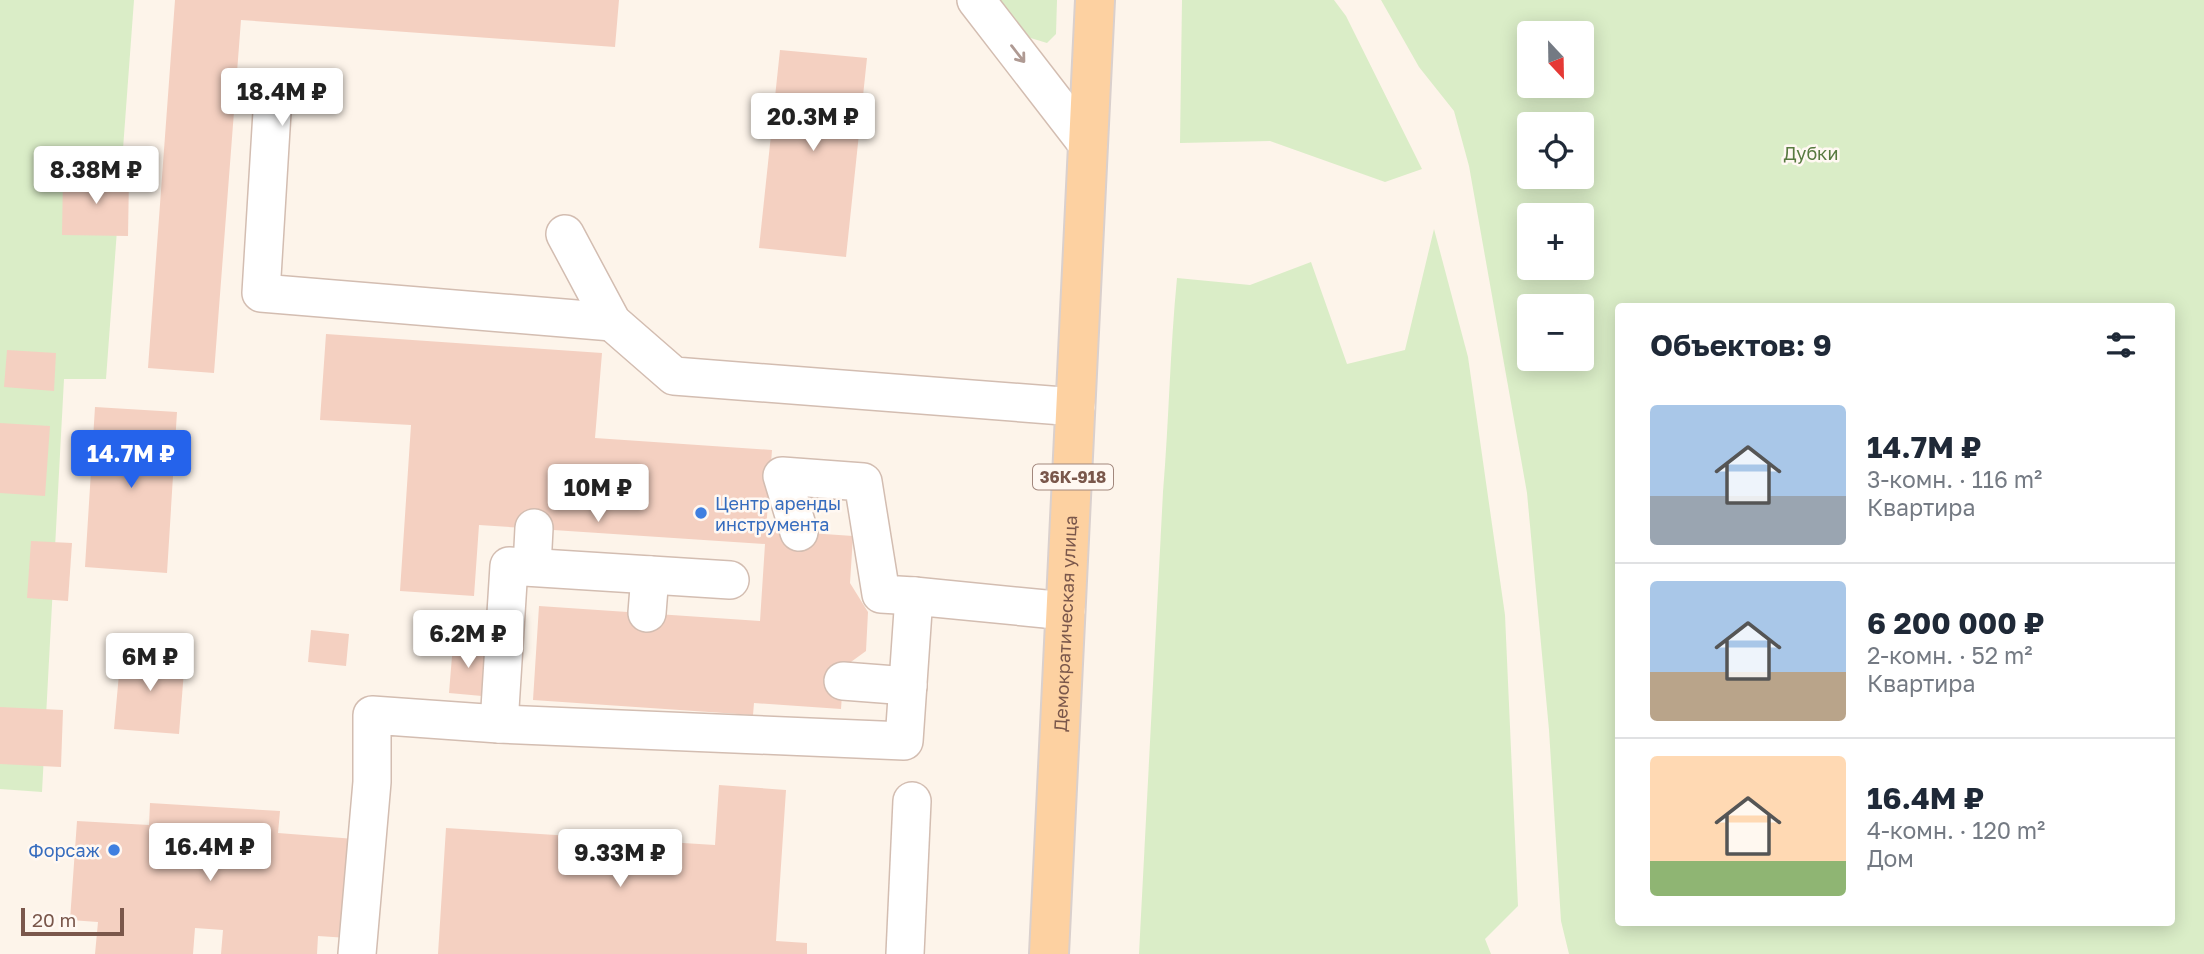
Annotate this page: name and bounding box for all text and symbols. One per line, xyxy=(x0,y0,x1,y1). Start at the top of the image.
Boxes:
north arrow xyxy=(1517,21,1594,98)
map controls xyxy=(1517,21,1594,371)
one-way arrow xyxy=(1010,44,1025,63)
pin: 18.4M ₽ xyxy=(217,68,347,128)
text: 18.4M ₽ xyxy=(237,77,327,105)
pin: 20.3M ₽ xyxy=(748,94,878,153)
text: 20.3M ₽ xyxy=(767,102,859,130)
button: locate xyxy=(1517,112,1594,189)
park label: Дубки xyxy=(1784,142,1838,164)
pin: 8.38M ₽ xyxy=(31,146,161,206)
text: 8.38M ₽ xyxy=(50,155,142,183)
button: + xyxy=(1517,203,1594,280)
button: − xyxy=(1517,294,1594,371)
icon: filters xyxy=(2102,326,2140,364)
text: Объектов: 9 xyxy=(1650,327,1832,363)
text: 14.7M ₽ xyxy=(1867,429,1982,465)
pin: 14.7M ₽ xyxy=(66,430,196,490)
icon: home xyxy=(1706,433,1790,517)
text: 14.7M ₽ xyxy=(87,439,175,467)
pin: 10M ₽ xyxy=(549,464,647,524)
road number: 36К-918 xyxy=(1033,464,1113,490)
text: 3-комн. · 116 m² xyxy=(1867,465,2042,493)
text: 10M ₽ xyxy=(564,473,632,501)
place label: Центр аренды инструмента xyxy=(715,492,841,535)
text: Квартира xyxy=(1867,493,1975,521)
marker: Центр аренды инструмента xyxy=(693,505,709,521)
street label: Демократическая улица xyxy=(1049,515,1081,732)
text: 6 200 000 ₽ xyxy=(1867,605,2045,641)
icon: home xyxy=(1706,609,1790,693)
pin: 6.2M ₽ xyxy=(411,610,525,670)
text: 6.2M ₽ xyxy=(429,619,507,647)
pin: 6M ₽ xyxy=(109,634,191,693)
text: 2-комн. · 52 m² xyxy=(1867,641,2033,669)
text: 6M ₽ xyxy=(122,642,178,670)
text: Квартира xyxy=(1867,669,1975,697)
text: 16.4M ₽ xyxy=(1867,780,1984,816)
icon: home xyxy=(1706,784,1790,868)
text: 4-комн. · 120 m² xyxy=(1867,816,2045,844)
pin: 16.4M ₽ xyxy=(145,824,275,883)
pin: 9.33M ₽ xyxy=(555,830,685,889)
text: 16.4M ₽ xyxy=(165,832,255,860)
text: 9.33M ₽ xyxy=(574,838,666,866)
place label: Форсаж xyxy=(28,839,100,861)
marker: Форсаж xyxy=(106,842,122,858)
text: Дом xyxy=(1867,844,1914,872)
scale bar xyxy=(21,905,124,937)
text: 20 m xyxy=(32,908,76,931)

